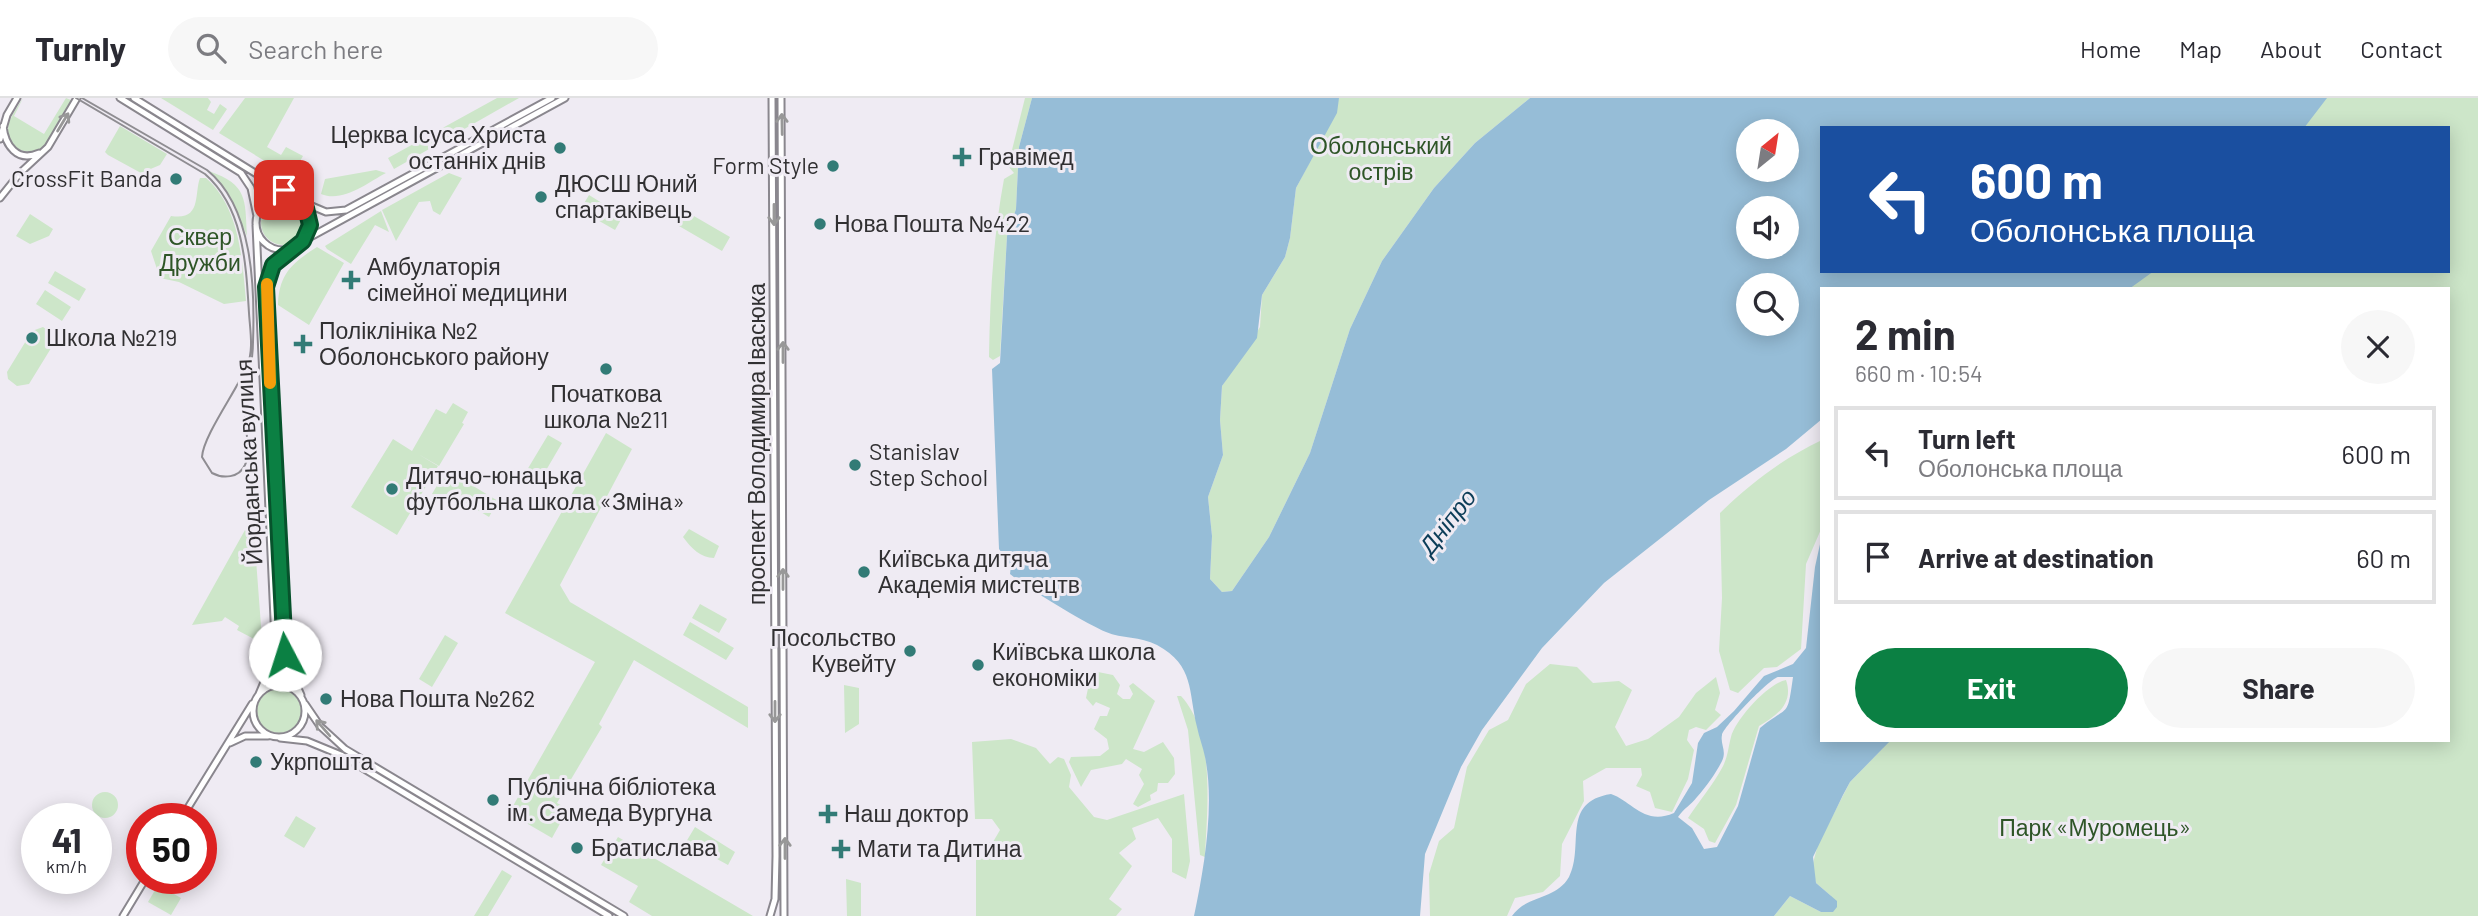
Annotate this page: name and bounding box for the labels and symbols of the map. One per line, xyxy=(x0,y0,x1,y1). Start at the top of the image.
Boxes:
one-way arrow xyxy=(56,113,70,133)
one-way arrow xyxy=(775,113,789,136)
north arrow xyxy=(1736,119,1799,182)
place label: Церква Ісуса Христа останніх днів xyxy=(330,120,546,174)
park label: Оболонський острів xyxy=(1310,131,1452,185)
marker: Церква Ісуса Христа останніх днів xyxy=(552,140,568,156)
place label: Гравімед xyxy=(978,142,1074,170)
marker: Гравімед xyxy=(952,147,972,167)
place label: Form Style xyxy=(712,151,819,179)
marker: Form Style xyxy=(825,158,841,174)
pin xyxy=(254,160,314,220)
place label: CrossFit Banda xyxy=(11,164,162,192)
place label: ДЮСШ Юний спартаківець xyxy=(555,169,697,223)
marker: CrossFit Banda xyxy=(168,171,184,187)
marker: ДЮСШ Юний спартаківець xyxy=(533,189,549,205)
one-way arrow xyxy=(767,203,781,226)
place label: Нова Пошта №422 xyxy=(834,209,1030,237)
marker: Нова Пошта №422 xyxy=(812,216,828,232)
park label: Сквер Дружби xyxy=(159,222,241,276)
place label: Амбулаторія сімейної медицини xyxy=(367,252,567,306)
marker: Амбулаторія сімейної медицини xyxy=(341,270,361,290)
street label: проспект Володимира Івасюка xyxy=(742,283,770,605)
place label: Поліклініка №2 Оболонського району xyxy=(319,316,549,370)
place label: Школа №219 xyxy=(46,323,177,351)
marker: Школа №219 xyxy=(24,330,40,346)
marker: Поліклініка №2 Оболонського району xyxy=(293,334,313,354)
one-way arrow xyxy=(776,341,790,364)
street label: Йорданська вулиця xyxy=(229,358,267,566)
marker: Початкова школа №211 xyxy=(598,361,614,377)
place label: Початкова школа №211 xyxy=(544,379,668,433)
place label: Stanislav Step School xyxy=(869,437,988,491)
marker: Stanislav Step School xyxy=(847,457,863,473)
place label: Дитячо-юнацька футбольна школа «Зміна» xyxy=(406,461,685,515)
marker: Дитячо-юнацька футбольна школа «Зміна» xyxy=(384,481,400,497)
water label: Дніпро xyxy=(1410,482,1481,562)
place label: Київська дитяча Академія мистецтв xyxy=(878,544,1080,598)
marker: Київська дитяча Академія мистецтв xyxy=(856,564,872,580)
one-way arrow xyxy=(776,568,790,591)
position arrow xyxy=(248,618,322,692)
place label: Посольство Кувейту xyxy=(770,623,896,677)
place label: Київська школа економіки xyxy=(992,637,1156,691)
marker: Посольство Кувейту xyxy=(902,643,918,659)
marker: Київська школа економіки xyxy=(970,657,986,673)
place label: Нова Пошта №262 xyxy=(340,684,535,712)
marker: Нова Пошта №262 xyxy=(318,691,334,707)
one-way arrow xyxy=(768,700,782,723)
one-way arrow xyxy=(315,719,331,737)
place label: Укрпошта xyxy=(270,747,373,775)
marker: Укрпошта xyxy=(248,754,264,770)
place label: Публічна бібліотека ім. Самеда Вургуна xyxy=(507,772,716,826)
marker: Публічна бібліотека ім. Самеда Вургуна xyxy=(485,792,501,808)
place label: Наш доктор xyxy=(844,799,969,827)
speed limit sign: 50 xyxy=(126,803,217,894)
marker: Наш доктор xyxy=(818,804,838,824)
park label: Парк «Муромець» xyxy=(1999,813,2191,841)
place label: Братислава xyxy=(591,833,717,861)
place label: Мати та Дитина xyxy=(857,834,1022,862)
one-way arrow xyxy=(778,837,792,860)
marker: Мати та Дитина xyxy=(831,839,851,859)
marker: Братислава xyxy=(569,840,585,856)

